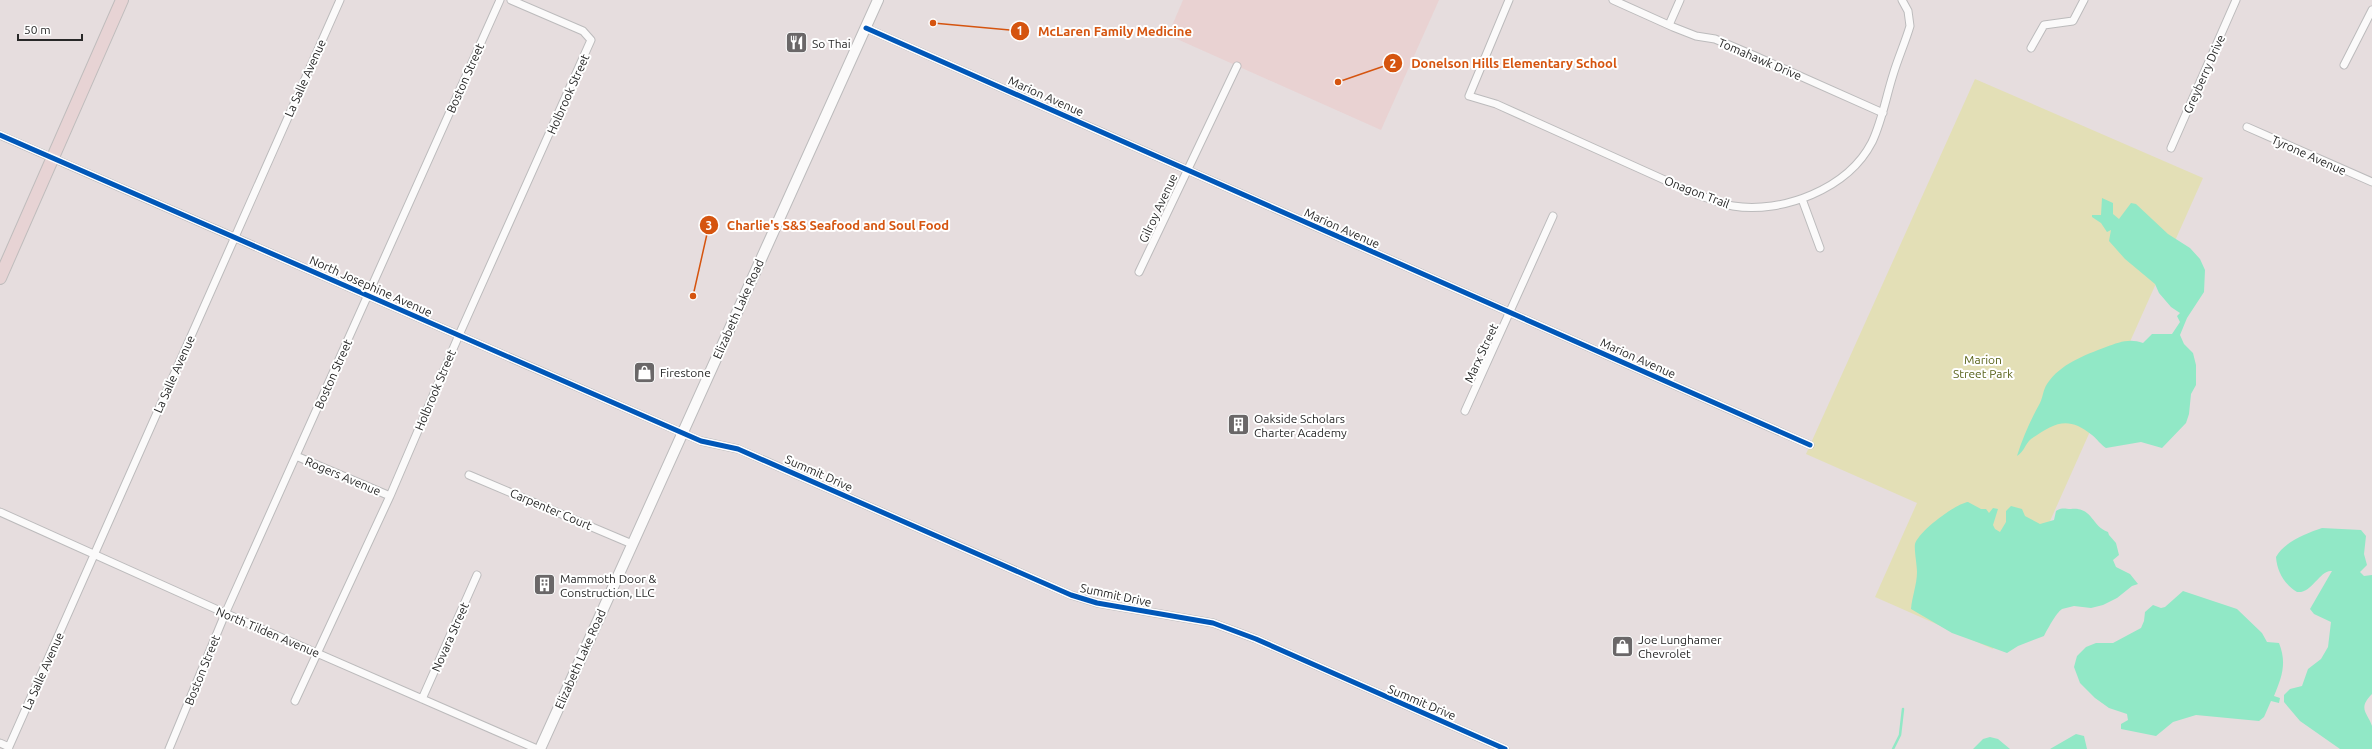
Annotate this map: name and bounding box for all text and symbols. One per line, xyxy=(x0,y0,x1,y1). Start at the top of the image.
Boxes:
scale bar xyxy=(18,16,82,42)
callout: McLaren Family Medicine xyxy=(1010,19,1200,44)
text: 50 m xyxy=(24,23,51,36)
text: 1 xyxy=(1017,24,1023,37)
text: McLaren Family Medicine xyxy=(1038,24,1192,38)
restaurant icon: So Thai xyxy=(783,30,809,56)
street label: Greyberry Drive xyxy=(2181,33,2227,115)
street label: Tomahawk Drive xyxy=(1716,36,1804,82)
street label: La Salle Avenue xyxy=(282,37,328,119)
place label: So Thai xyxy=(812,37,851,50)
street label: Boston Street xyxy=(444,41,486,115)
callout: Donelson Hills Elementary School xyxy=(1383,51,1625,76)
street label: Holbrook Street xyxy=(544,52,592,136)
text: Donelson Hills Elementary School xyxy=(1411,56,1617,70)
text: 2 xyxy=(1390,57,1397,70)
street label: Marion Avenue xyxy=(1006,74,1086,118)
street label: Tyrone Avenue xyxy=(2270,133,2348,177)
street label: Gilroy Avenue xyxy=(1136,171,1180,245)
street label: Onagon Trail xyxy=(1663,174,1731,210)
street label: Marion Avenue xyxy=(1302,206,1382,250)
callout: Charlie's S&S Seafood and Soul Food xyxy=(699,213,957,238)
text: Charlie's S&S Seafood and Soul Food xyxy=(727,218,949,232)
text: 3 xyxy=(706,219,712,232)
street label: North Josephine Avenue xyxy=(308,253,434,319)
street label: Elizabeth Lake Road xyxy=(710,257,766,361)
street label: Marx Street xyxy=(1462,321,1500,385)
street label: La Salle Avenue xyxy=(151,333,197,415)
street label: Marion Avenue xyxy=(1598,336,1678,380)
street label: Boston Street xyxy=(312,337,354,411)
street label: Holbrook Street xyxy=(412,347,458,432)
park label: Marion Street Park xyxy=(1953,353,2013,380)
shop icon: Firestone xyxy=(632,359,658,385)
place label: Firestone xyxy=(660,366,711,379)
building icon: Oakside Scholars Charter Academy xyxy=(1226,412,1252,438)
place label: Oakside Scholars Charter Academy xyxy=(1254,412,1347,439)
street label: Summit Drive xyxy=(783,452,855,494)
street label: Rogers Avenue xyxy=(303,454,383,498)
street label: Carpenter Court xyxy=(508,486,594,532)
building icon: Mammoth Door & Construction, LLC xyxy=(531,572,557,598)
place label: Mammoth Door & Construction, LLC xyxy=(560,572,656,599)
street label: Summit Drive xyxy=(1079,581,1153,609)
street label: Novara Street xyxy=(429,600,471,674)
street label: North Tilden Avenue xyxy=(214,604,322,660)
street label: Elizabeth Lake Road xyxy=(552,607,608,711)
street label: La Salle Avenue xyxy=(20,630,66,712)
street label: Boston Street xyxy=(182,633,222,707)
shop icon: Joe Lunghamer Chevrolet xyxy=(1609,633,1635,659)
place label: Joe Lunghamer Chevrolet xyxy=(1638,633,1722,660)
street label: Summit Drive xyxy=(1386,682,1458,722)

